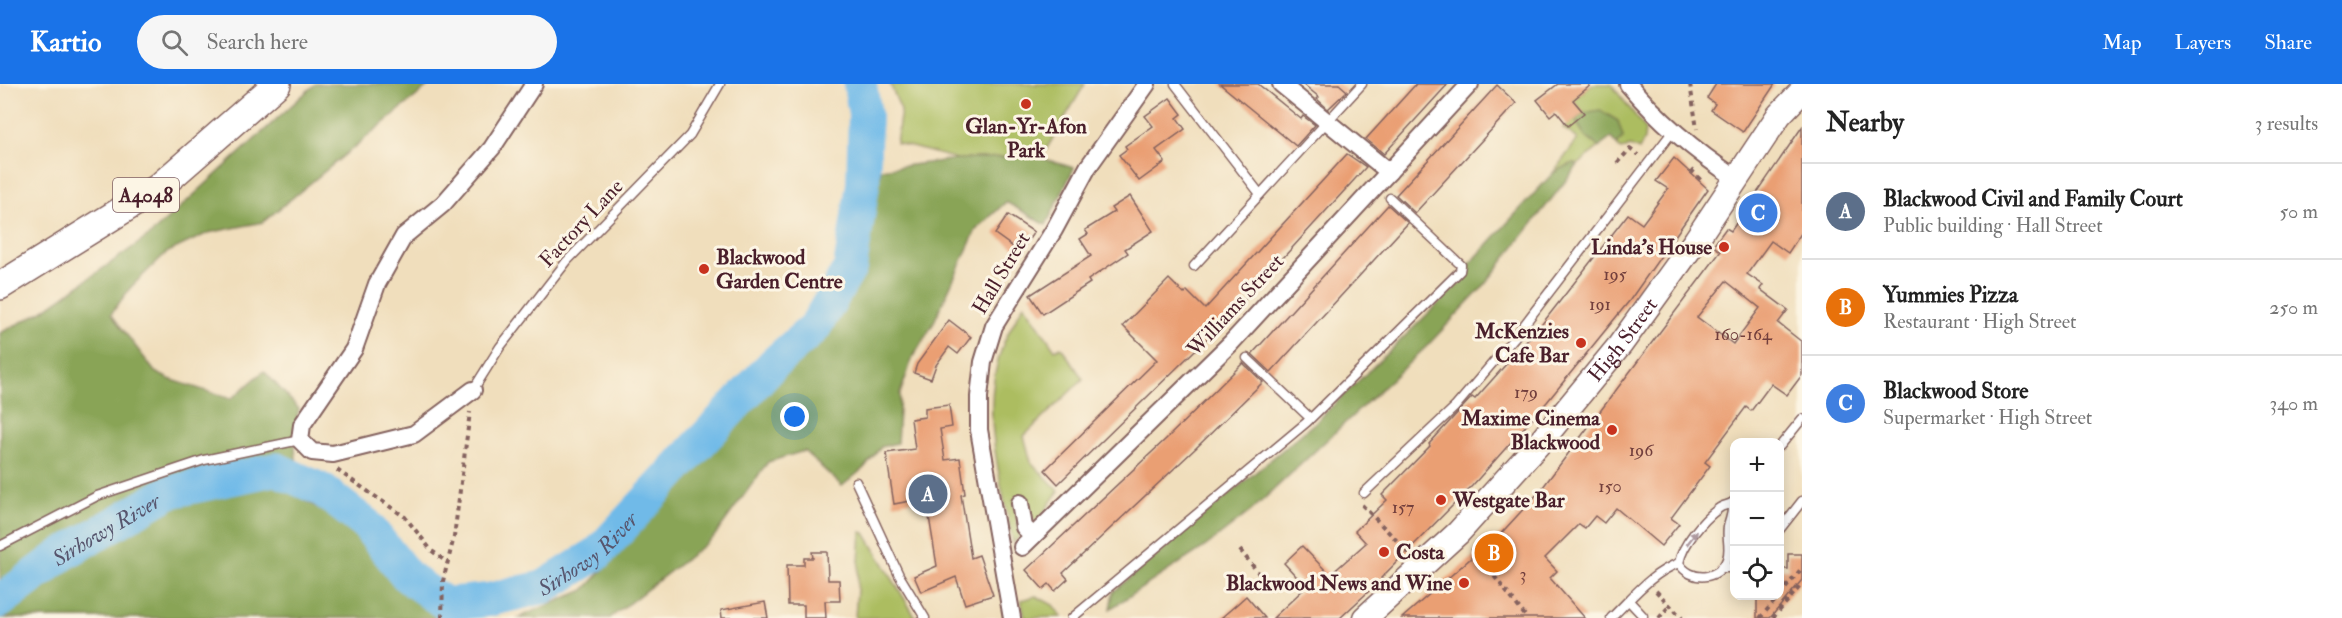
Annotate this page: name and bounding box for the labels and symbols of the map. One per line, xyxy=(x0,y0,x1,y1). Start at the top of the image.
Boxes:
marker: Glan-Yr-Afon Park xyxy=(1019,97,1033,111)
place label: Glan-Yr-Afon Park xyxy=(965,113,1087,164)
street label: Factory Lane xyxy=(533,173,629,273)
road number: A4048 xyxy=(113,178,179,212)
pin: C xyxy=(1738,190,1778,236)
street label: Hall Street xyxy=(966,227,1037,319)
place label: Linda's House xyxy=(1591,234,1712,261)
marker: Linda's House xyxy=(1717,240,1731,254)
place label: Blackwood Garden Centre xyxy=(716,244,843,295)
street label: Williams Street xyxy=(1180,248,1290,363)
marker: Blackwood Garden Centre xyxy=(697,262,711,276)
house number: 195 xyxy=(1603,263,1627,286)
street label: High Street xyxy=(1582,292,1664,388)
house number: 191 xyxy=(1589,293,1611,316)
place label: McKenzies Cafe Bar xyxy=(1474,318,1570,369)
house number: 160-164 xyxy=(1714,323,1773,346)
marker: McKenzies Cafe Bar xyxy=(1574,336,1588,350)
house number: 179 xyxy=(1514,381,1538,404)
your location xyxy=(780,402,809,431)
place label: Maxime Cinema Blackwood xyxy=(1461,405,1601,456)
marker: Maxime Cinema Blackwood xyxy=(1605,423,1619,437)
house number: 196 xyxy=(1629,439,1654,462)
pin: A xyxy=(908,472,948,516)
house number: 150 xyxy=(1598,475,1622,498)
water label: Sirhowy River xyxy=(46,486,167,573)
place label: Westgate Bar xyxy=(1452,487,1566,514)
marker: Westgate Bar xyxy=(1434,493,1448,507)
house number: 157 xyxy=(1392,496,1414,519)
water label: Sirhowy River xyxy=(532,505,645,603)
pin: B xyxy=(1474,530,1514,576)
one-way arrow xyxy=(1685,530,1698,546)
place label: Costa xyxy=(1396,539,1445,566)
marker: Costa xyxy=(1377,545,1391,559)
house number: 3 xyxy=(1520,563,1526,586)
place label: Blackwood News and Wine xyxy=(1226,570,1452,597)
marker: Blackwood News and Wine xyxy=(1457,576,1471,590)

